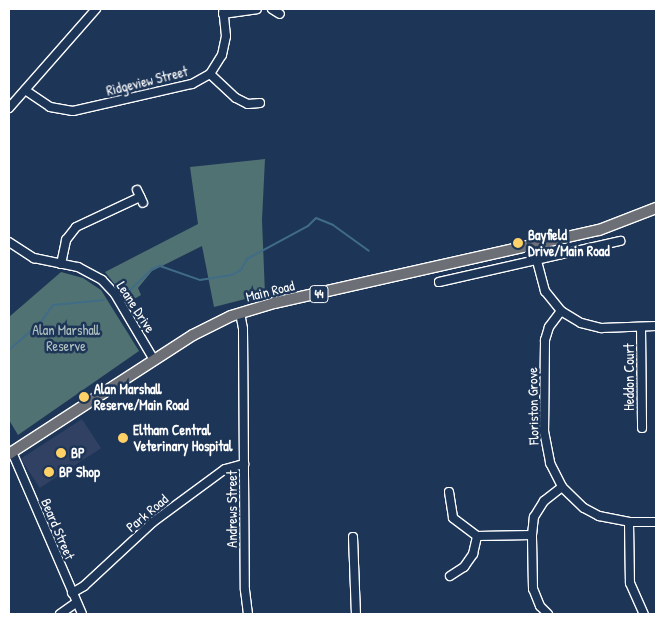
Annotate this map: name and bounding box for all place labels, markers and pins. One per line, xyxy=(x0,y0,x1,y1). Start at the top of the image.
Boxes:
place label: Bayfield Drive/Main Road xyxy=(528,227,610,260)
marker: Bayfield Drive/Main Road xyxy=(512,237,524,249)
place label: Alan Marshall Reserve/Main Road xyxy=(94,381,189,414)
marker: Alan Marshall Reserve/Main Road xyxy=(78,391,90,403)
place label: Eltham Central Veterinary Hospital xyxy=(133,422,232,454)
marker: Eltham Central Veterinary Hospital xyxy=(117,432,129,444)
place label: BP xyxy=(71,445,85,461)
marker: BP xyxy=(55,447,67,459)
place label: BP Shop xyxy=(59,464,100,480)
marker: BP Shop xyxy=(43,466,55,478)

